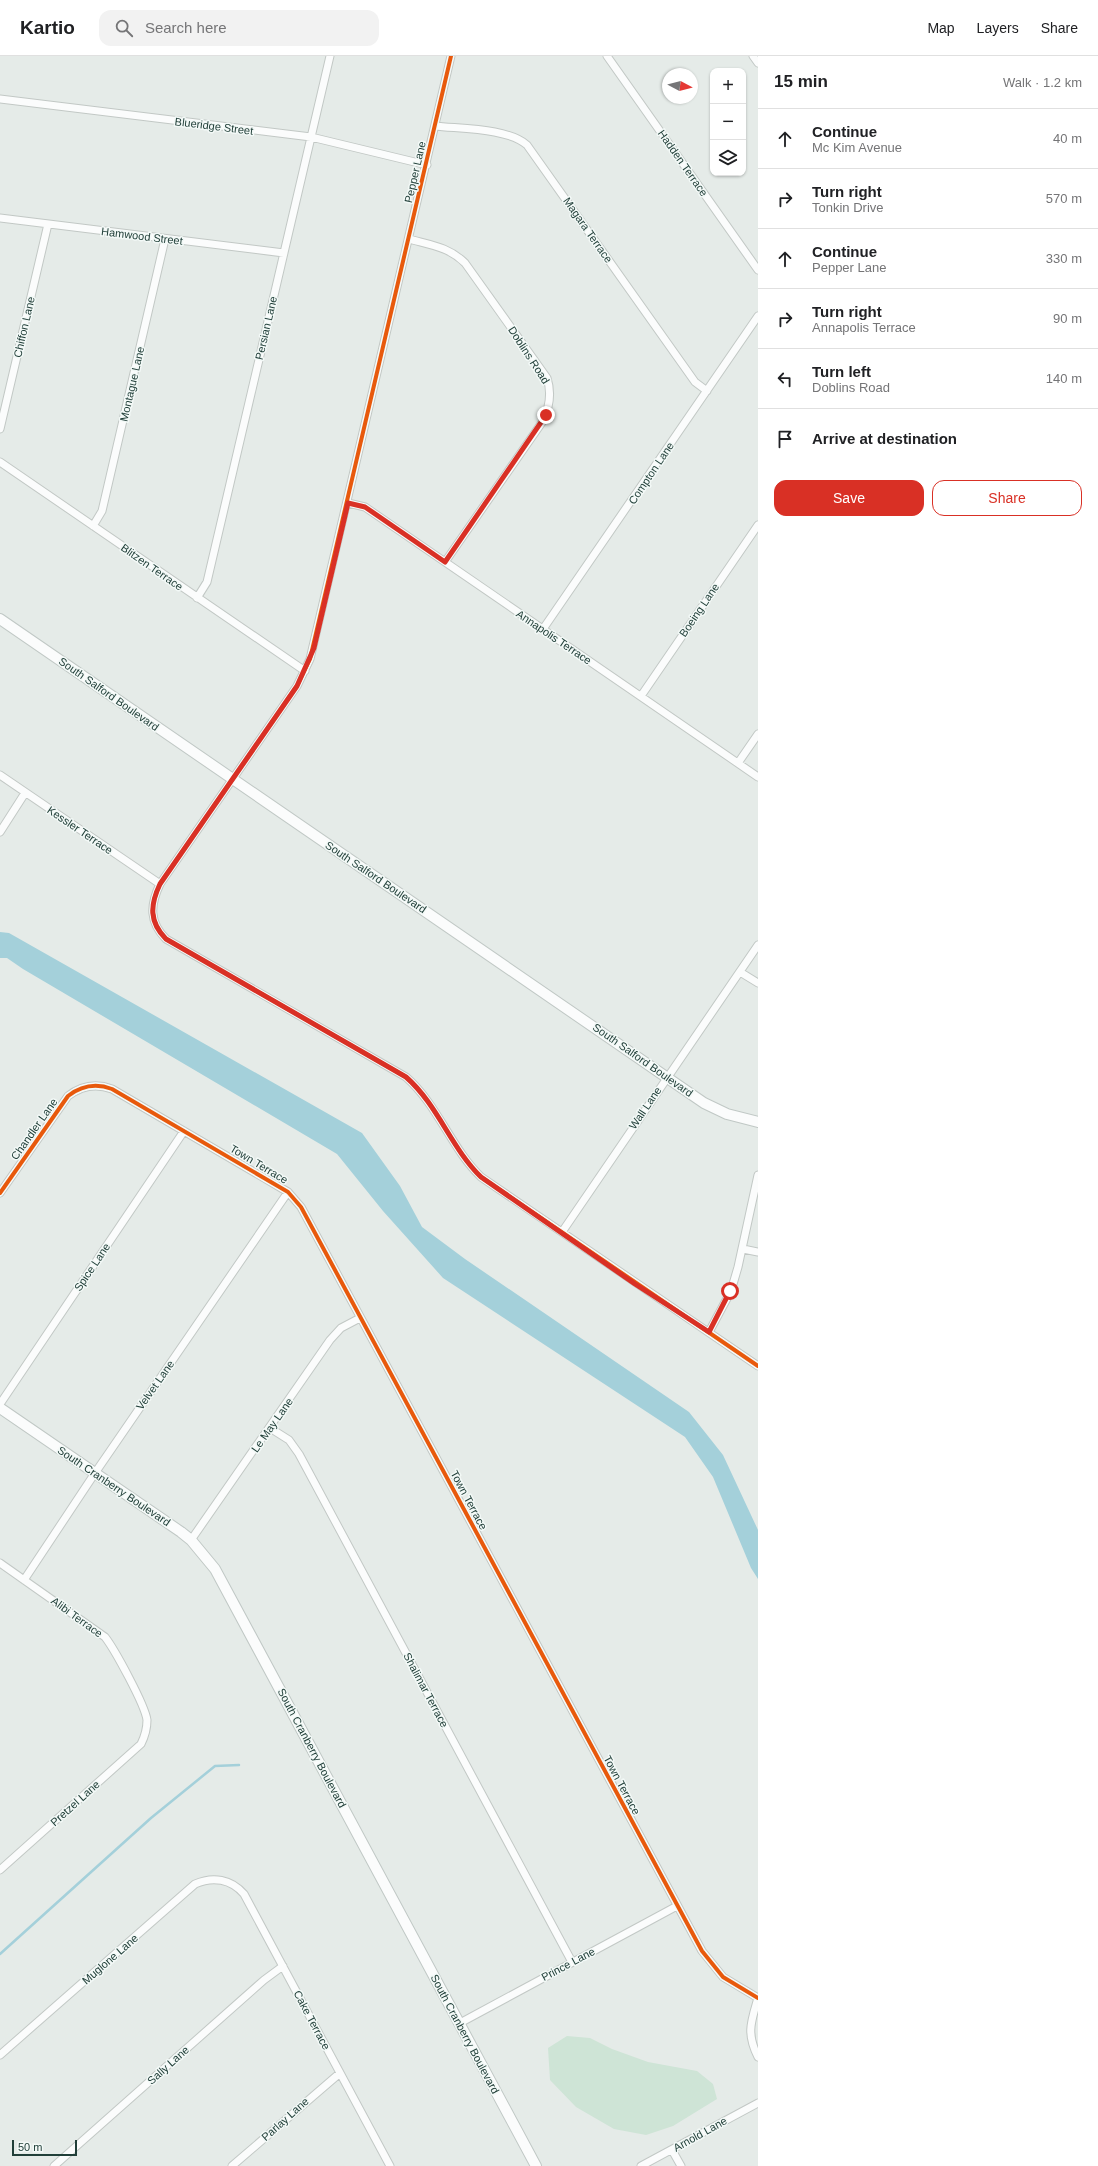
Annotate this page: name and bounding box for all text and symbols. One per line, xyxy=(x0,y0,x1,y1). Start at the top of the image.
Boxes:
search box xyxy=(99,10,379,46)
text: Kartio xyxy=(20,17,75,38)
icon: search xyxy=(113,17,135,39)
text: Search here xyxy=(145,19,227,36)
text: Map xyxy=(927,20,955,36)
text: Layers xyxy=(977,20,1019,36)
text: Share xyxy=(1041,20,1078,36)
north arrow xyxy=(662,68,698,104)
map controls xyxy=(710,68,746,176)
button: + xyxy=(710,68,746,104)
text: 15 min xyxy=(774,72,828,91)
text: Walk · 1.2 km xyxy=(1003,75,1082,90)
button: − xyxy=(710,104,746,140)
street label: Blueridge Street xyxy=(174,115,254,137)
text: Continue xyxy=(812,123,877,140)
street label: Hadden Terrace xyxy=(656,128,710,198)
icon: ahead xyxy=(774,128,796,150)
text: 40 m xyxy=(1053,131,1082,146)
street label: Pepper Lane xyxy=(402,140,428,204)
button: layers xyxy=(710,140,746,176)
text: Mc Kim Avenue xyxy=(812,140,902,155)
text: Turn right xyxy=(812,183,882,200)
icon: right xyxy=(774,188,796,210)
text: 570 m xyxy=(1046,191,1082,206)
street label: Magara Terrace xyxy=(561,195,615,265)
text: Tonkin Drive xyxy=(812,200,884,215)
street label: Hamwood Street xyxy=(101,225,183,247)
text: Continue xyxy=(812,243,877,260)
icon: ahead xyxy=(774,248,796,270)
text: 330 m xyxy=(1046,251,1082,266)
text: Pepper Lane xyxy=(812,260,886,275)
street label: Chiffon Lane xyxy=(11,295,37,359)
street label: Persian Lane xyxy=(253,295,279,361)
text: Turn right xyxy=(812,303,882,320)
icon: right xyxy=(774,308,796,330)
text: 90 m xyxy=(1053,311,1082,326)
text: Annapolis Terrace xyxy=(812,320,916,335)
street label: Doblins Road xyxy=(506,324,552,386)
street label: Montague Lane xyxy=(118,345,146,423)
text: Turn left xyxy=(812,363,871,380)
icon: left xyxy=(774,368,796,390)
text: 140 m xyxy=(1046,371,1082,386)
text: Doblins Road xyxy=(812,380,890,395)
route end xyxy=(537,406,555,424)
icon: arrive xyxy=(774,428,796,450)
text: Arrive at destination xyxy=(812,430,957,447)
street label: Compton Lane xyxy=(626,440,676,506)
button: Save xyxy=(774,480,924,516)
button: Share xyxy=(932,480,1082,516)
street label: Blitzen Terrace xyxy=(119,541,185,593)
street label: Boeing Lane xyxy=(677,581,721,639)
street label: Annapolis Terrace xyxy=(514,607,594,667)
street label: South Salford Boulevard xyxy=(57,655,161,733)
street label: Kessler Terrace xyxy=(45,804,115,856)
street label: South Salford Boulevard xyxy=(323,839,429,915)
street label: South Salford Boulevard xyxy=(591,1021,695,1099)
street label: Wall Lane xyxy=(626,1085,664,1131)
street label: Chandler Lane xyxy=(8,1096,60,1162)
street label: Town Terrace xyxy=(228,1142,290,1186)
street label: Spice Lane xyxy=(72,1241,112,1293)
route start xyxy=(721,1282,739,1300)
street label: Velvet Lane xyxy=(134,1358,176,1412)
street label: Le May Lane xyxy=(249,1396,295,1454)
street label: South Cranberry Boulevard xyxy=(55,1444,173,1528)
street label: Town Terrace xyxy=(448,1468,490,1532)
street label: Alibi Terrace xyxy=(49,1594,105,1640)
street label: Shalimar Terrace xyxy=(401,1651,451,1729)
street label: South Cranberry Boulevard xyxy=(275,1686,349,1810)
street label: Town Terrace xyxy=(601,1753,643,1817)
street label: Pretzel Lane xyxy=(48,1778,102,1828)
street label: Muglone Lane xyxy=(80,1932,140,1986)
street label: Prince Lane xyxy=(539,1945,597,1983)
street label: South Cranberry Boulevard xyxy=(428,1972,502,2096)
street label: Cake Terrace xyxy=(291,1988,333,2052)
street label: Sally Lane xyxy=(145,2043,191,2087)
street label: Parlay Lane xyxy=(259,2095,311,2143)
street label: Arnold Lane xyxy=(671,2114,729,2154)
scale bar xyxy=(12,2138,77,2157)
text: 50 m xyxy=(18,2141,42,2153)

